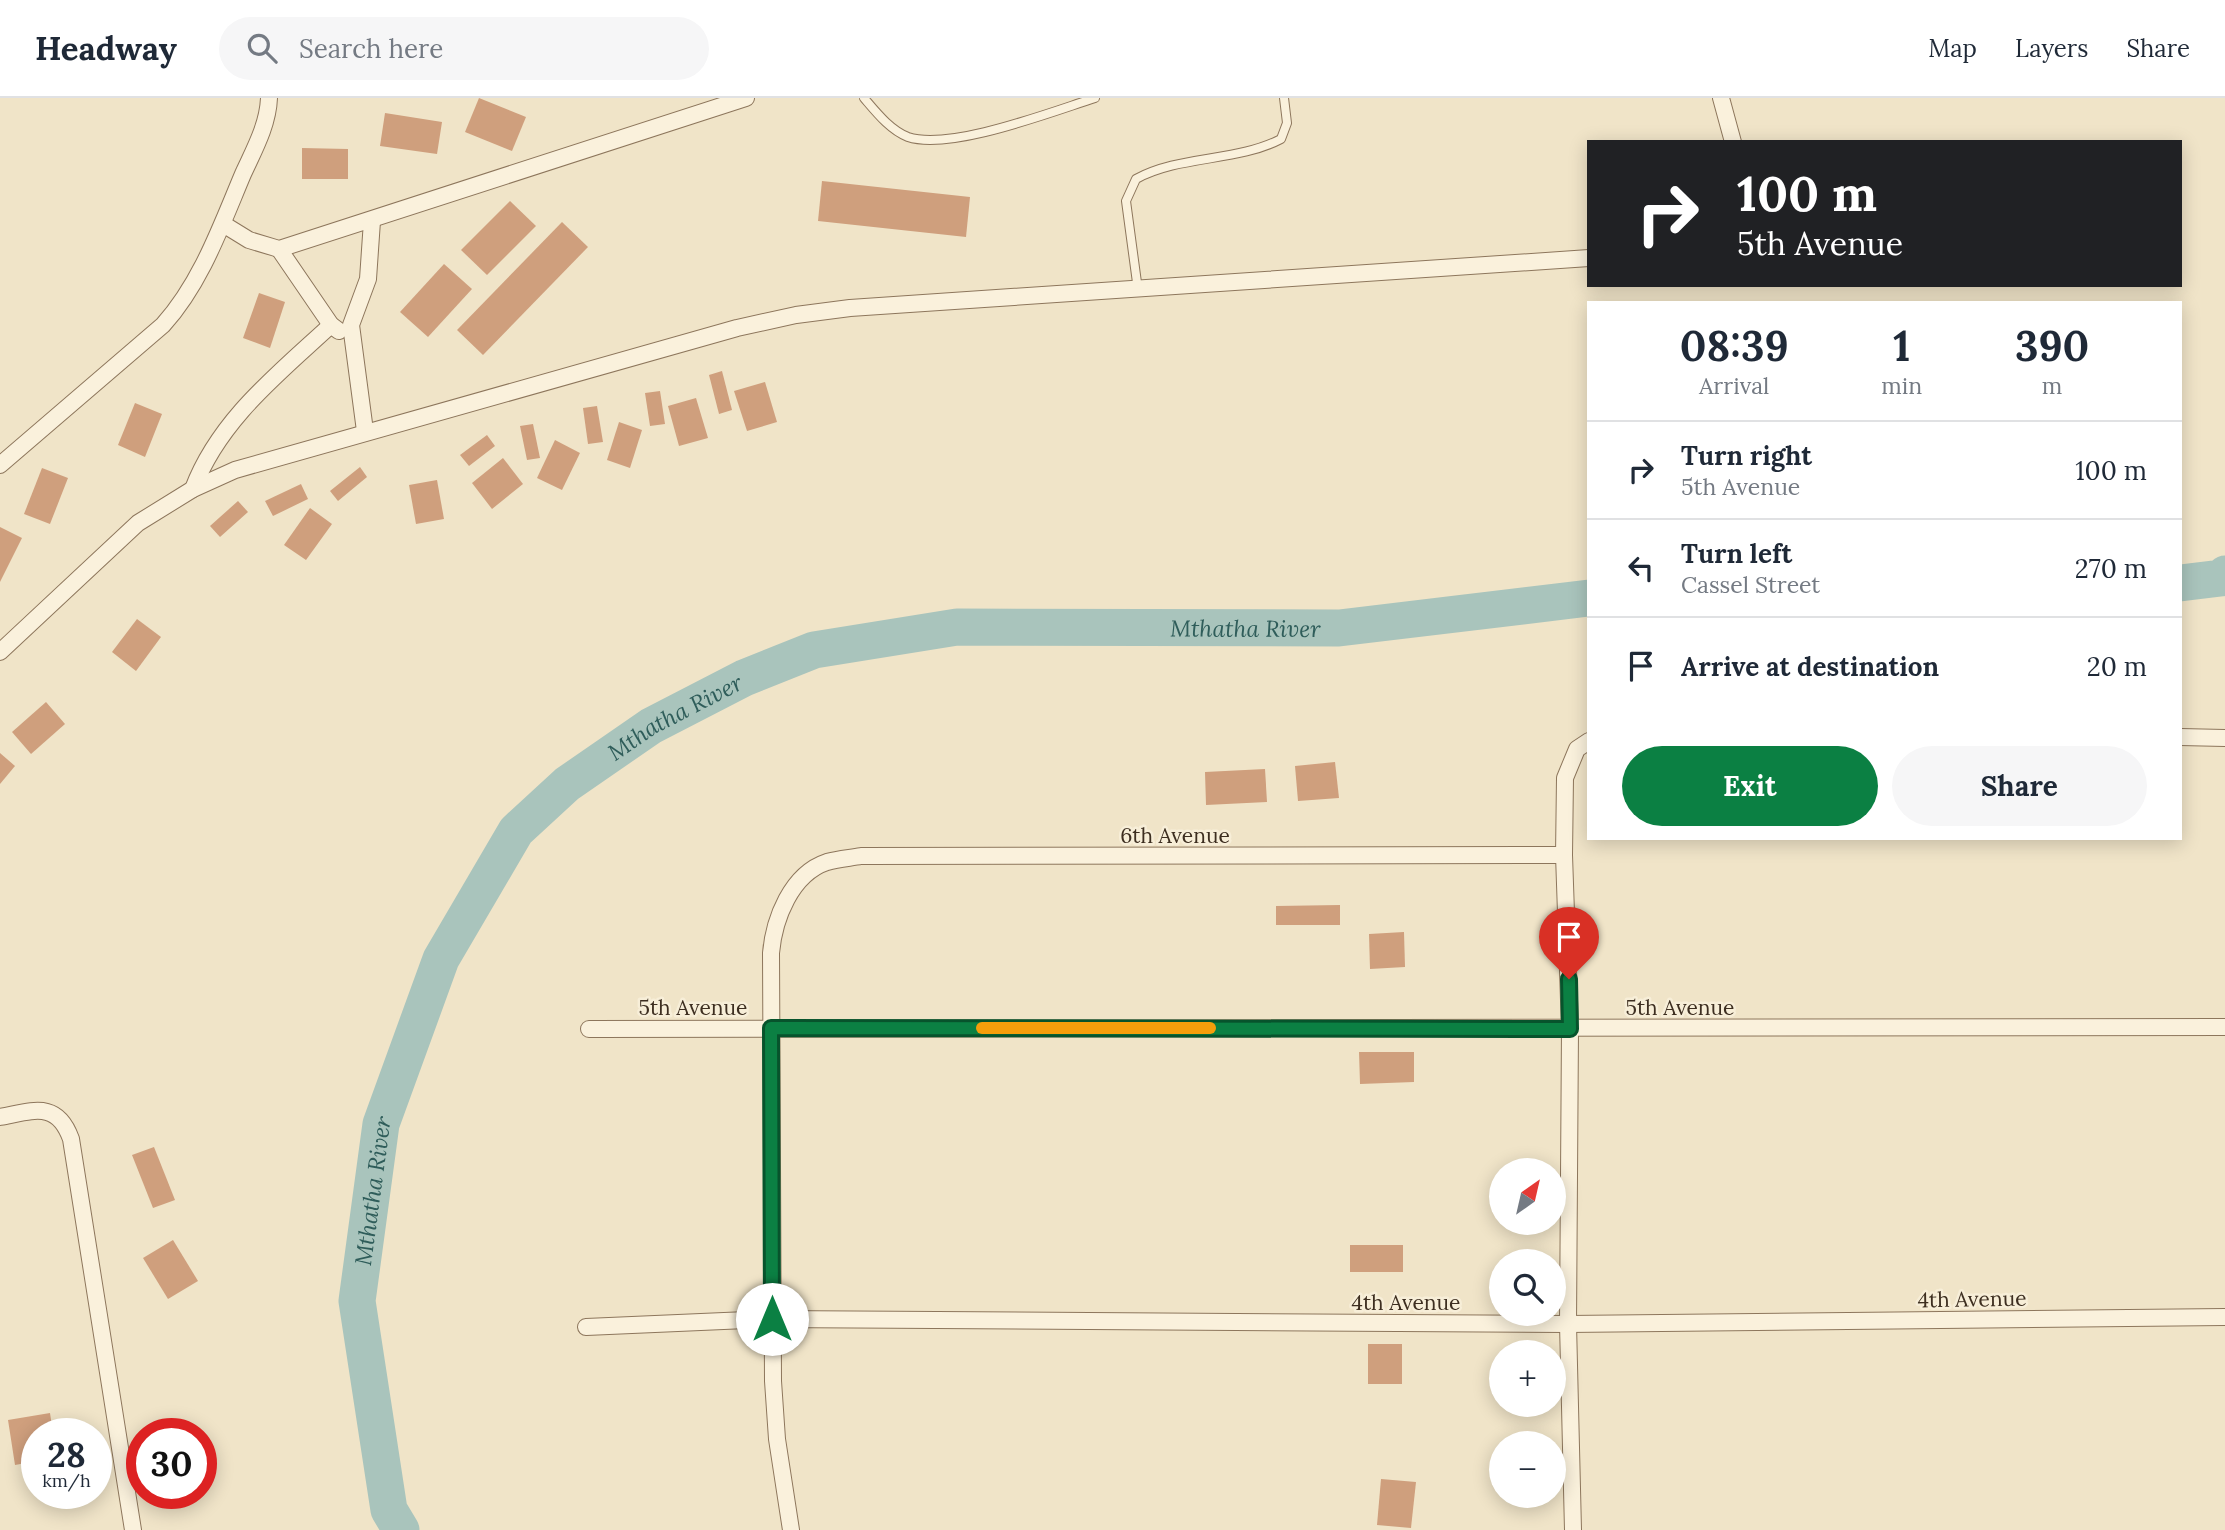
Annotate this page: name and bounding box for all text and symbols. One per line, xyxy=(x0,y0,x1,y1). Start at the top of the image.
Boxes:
search box xyxy=(219,17,709,80)
text: Headway xyxy=(35,27,177,69)
icon: search xyxy=(243,29,281,67)
text: Search here xyxy=(299,32,443,65)
text: Map xyxy=(1928,33,1977,64)
text: Layers xyxy=(2015,33,2088,64)
text: Share xyxy=(2126,33,2190,64)
text: 100 m xyxy=(1737,162,1877,224)
icon: right xyxy=(1622,168,1713,259)
text: 5th Avenue xyxy=(1737,223,1903,264)
text: 08:39 xyxy=(1680,319,1789,373)
text: 1 xyxy=(1893,319,1910,373)
text: 390 xyxy=(2015,319,2089,373)
text: Arrival xyxy=(1699,371,1769,400)
text: min xyxy=(1881,371,1922,400)
text: m xyxy=(2042,371,2062,400)
text: Turn right xyxy=(1681,439,1812,472)
icon: right xyxy=(1622,451,1660,489)
text: 100 m xyxy=(2075,454,2147,487)
text: 5th Avenue xyxy=(1681,472,1800,501)
text: Turn left xyxy=(1681,537,1792,570)
icon: left xyxy=(1622,549,1660,587)
text: 270 m xyxy=(2075,552,2147,585)
text: Cassel Street xyxy=(1681,570,1820,599)
water label: Mthatha River xyxy=(1170,613,1321,642)
icon: arrive xyxy=(1622,647,1660,685)
text: Arrive at destination xyxy=(1681,650,1939,683)
text: 20 m xyxy=(2087,650,2147,683)
water label: Mthatha River xyxy=(602,667,747,766)
button: Exit xyxy=(1622,746,1878,826)
button: Share xyxy=(1892,746,2147,826)
street label: 6th Avenue xyxy=(1120,822,1230,849)
pin xyxy=(1539,907,1599,979)
icon: arrive xyxy=(1550,918,1588,956)
street label: 5th Avenue xyxy=(639,994,747,1021)
street label: 5th Avenue xyxy=(1626,994,1734,1021)
water label: Mthatha River xyxy=(347,1111,398,1267)
north arrow xyxy=(1489,1158,1566,1236)
map controls xyxy=(1489,1158,1566,1508)
button: search xyxy=(1489,1249,1566,1326)
position arrow xyxy=(735,1282,809,1356)
street label: 4th Avenue xyxy=(1917,1285,2027,1313)
street label: 4th Avenue xyxy=(1352,1289,1460,1316)
button: + xyxy=(1489,1340,1566,1417)
speed limit sign: 30 xyxy=(126,1418,217,1509)
button: − xyxy=(1489,1431,1566,1508)
text: 28 xyxy=(47,1432,86,1477)
text: km/h xyxy=(42,1469,91,1492)

